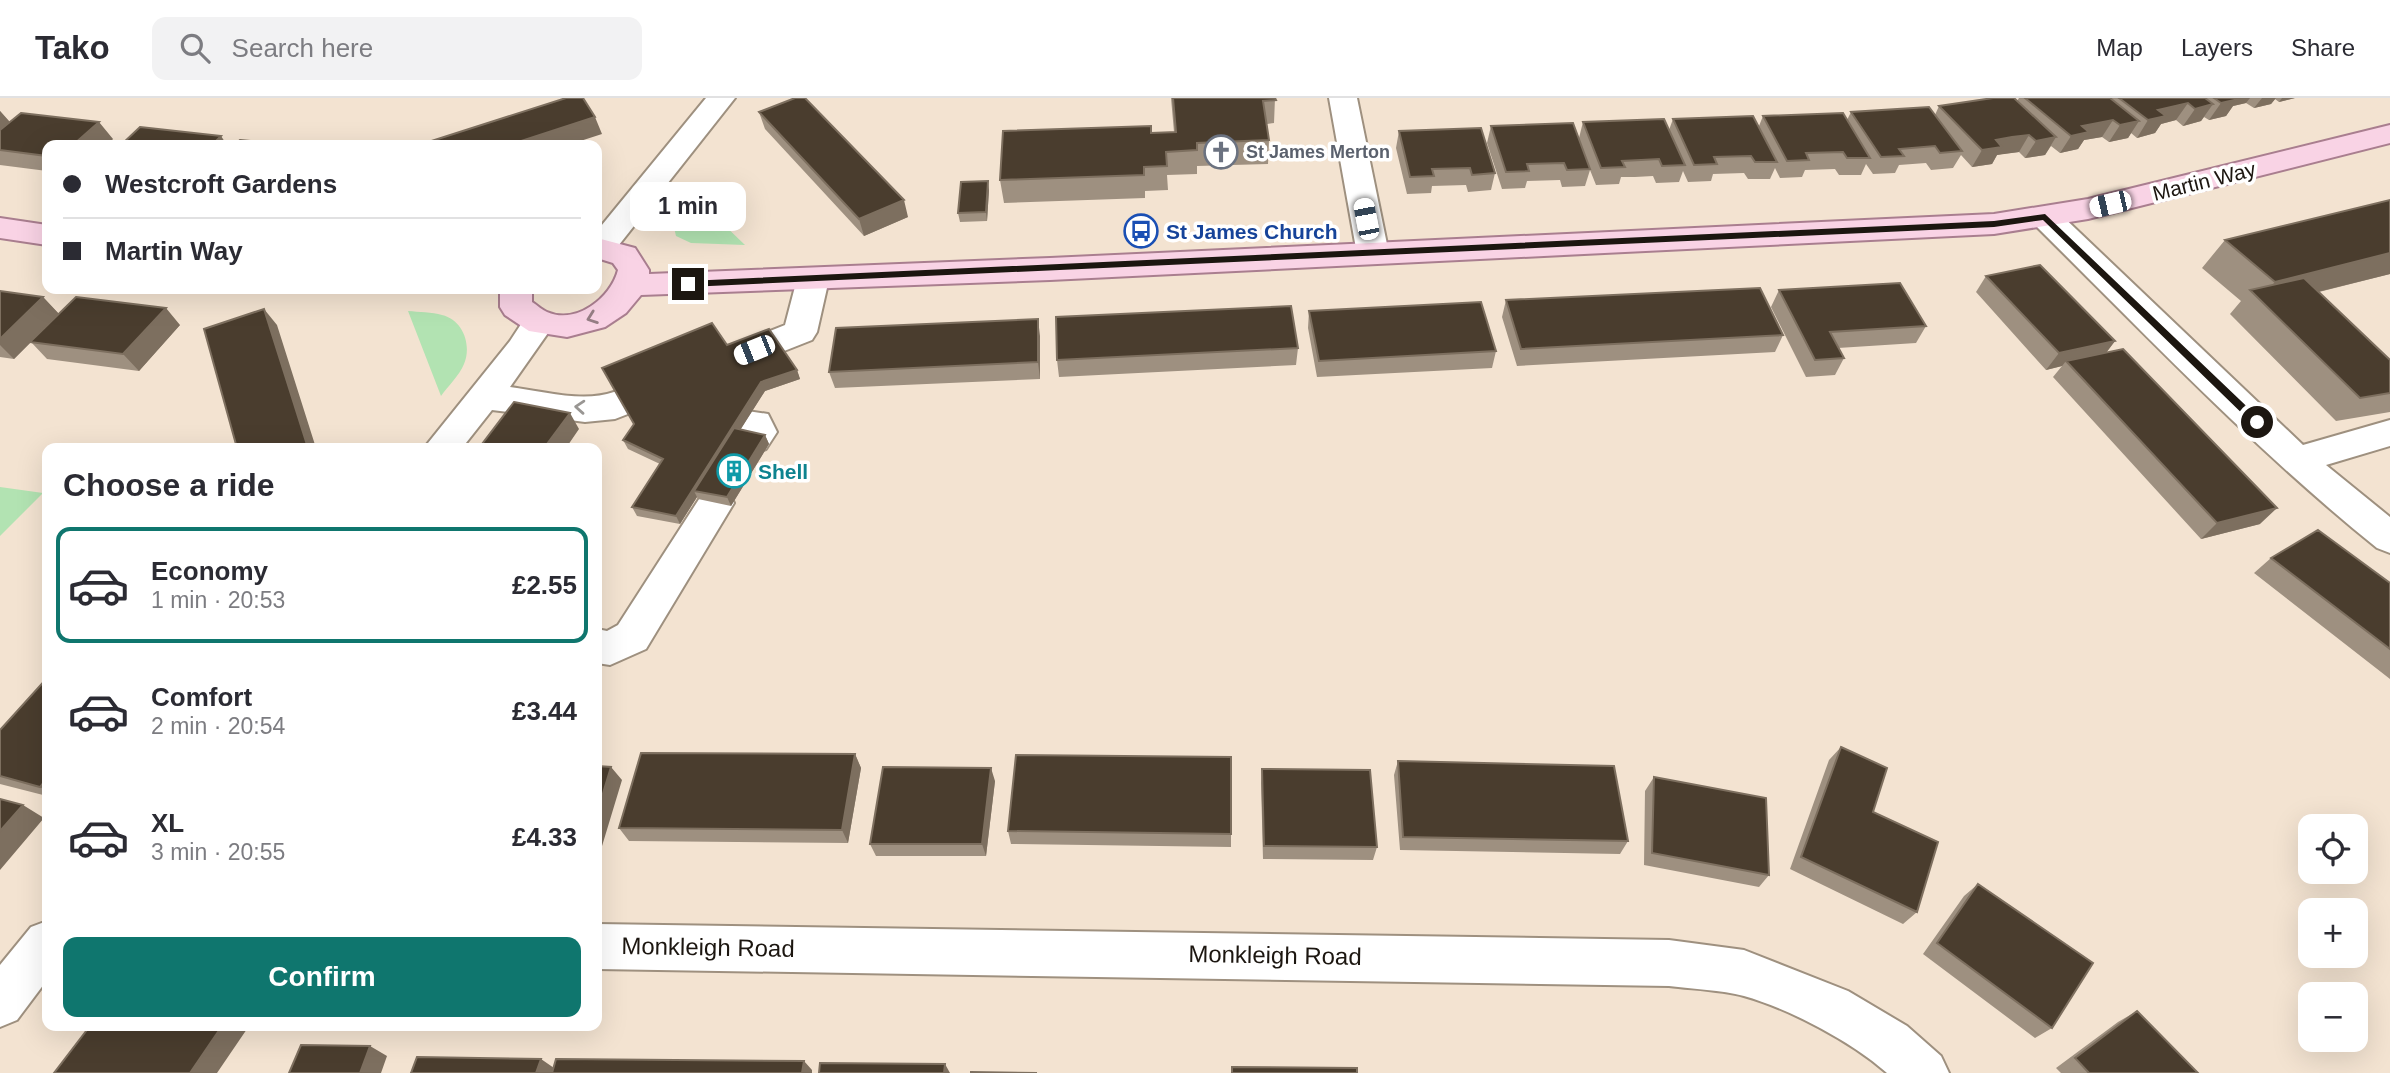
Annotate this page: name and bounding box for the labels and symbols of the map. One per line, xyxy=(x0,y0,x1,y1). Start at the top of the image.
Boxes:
church icon: St James Merton xyxy=(1202,133,1240,171)
place label: St James Merton xyxy=(1246,142,1390,162)
street label: Martin Way xyxy=(2150,157,2258,205)
callout: 1 min xyxy=(630,183,746,232)
car xyxy=(2088,189,2133,219)
car xyxy=(1352,196,1381,242)
bus stop icon: St James Church xyxy=(1122,212,1160,250)
place label: St James Church xyxy=(1166,220,1338,243)
route end xyxy=(672,268,704,300)
one-way arrow xyxy=(587,310,599,324)
car xyxy=(731,332,778,368)
one-way arrow xyxy=(574,400,585,415)
route start xyxy=(2241,406,2273,438)
building icon: Shell xyxy=(715,452,753,490)
place label: Shell xyxy=(758,460,808,483)
street label: Monkleigh Road xyxy=(621,932,795,962)
street label: Monkleigh Road xyxy=(1188,940,1362,970)

